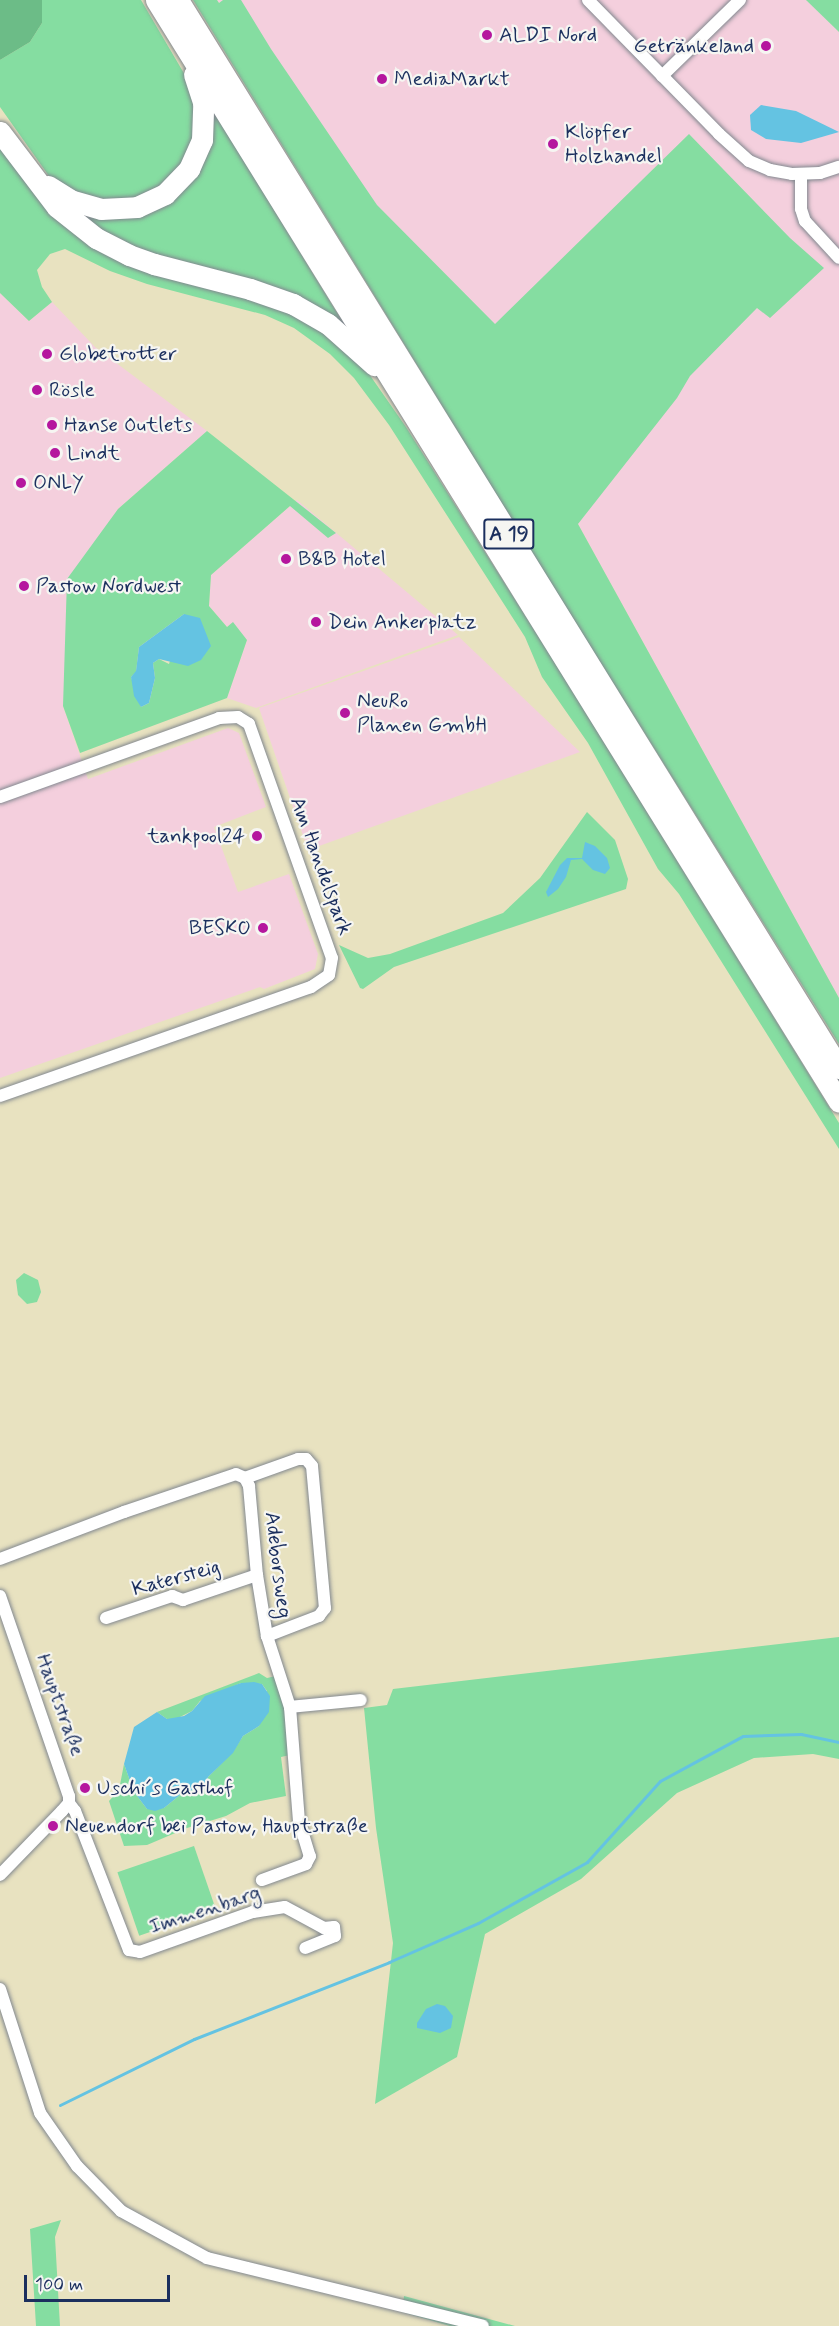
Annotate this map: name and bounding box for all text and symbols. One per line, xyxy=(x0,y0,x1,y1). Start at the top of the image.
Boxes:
place label: ALDI Nord xyxy=(499,22,599,48)
marker: ALDI Nord xyxy=(480,28,494,42)
place label: Getränkeland xyxy=(634,33,754,59)
marker: Getränkeland xyxy=(759,39,773,53)
place label: MediaMarkt xyxy=(394,66,510,92)
marker: MediaMarkt xyxy=(375,72,389,86)
place label: Klöpfer Holzhandel xyxy=(565,119,662,169)
marker: Klöpfer Holzhandel xyxy=(546,137,560,151)
place label: Globetrotter xyxy=(59,341,177,367)
marker: Globetrotter xyxy=(40,347,54,361)
place label: Rösle xyxy=(49,377,95,403)
marker: Rösle xyxy=(30,383,44,397)
place label: Hanse Outlets xyxy=(64,412,189,438)
marker: Hanse Outlets xyxy=(45,418,59,432)
place label: Lindt xyxy=(67,440,120,466)
marker: Lindt xyxy=(48,446,62,460)
place label: ONLY xyxy=(33,470,84,496)
marker: ONLY xyxy=(14,476,28,490)
road number: A 19 xyxy=(482,517,536,551)
place label: B&B Hotel xyxy=(298,546,385,572)
marker: B&B Hotel xyxy=(279,552,293,566)
place label: Pastow Nordwest xyxy=(36,573,182,599)
marker: Pastow Nordwest xyxy=(17,579,31,593)
place label: Dein Ankerplatz xyxy=(328,609,474,635)
marker: Dein Ankerplatz xyxy=(309,615,323,629)
place label: NeuRo Planen GmbH xyxy=(357,688,487,738)
marker: NeuRo Planen GmbH xyxy=(338,706,352,720)
street label: Am Handelspark xyxy=(284,792,358,940)
place label: tankpool24 xyxy=(147,823,245,849)
marker: tankpool24 xyxy=(250,829,264,843)
place label: BESKO xyxy=(189,915,251,941)
marker: BESKO xyxy=(256,921,270,935)
street label: Adeborsweg xyxy=(259,1510,297,1620)
street label: Katersteig xyxy=(129,1554,223,1602)
street label: Hauptstraße xyxy=(30,1650,90,1760)
place label: Uschi´s Gasthof xyxy=(97,1775,232,1801)
marker: Uschi´s Gasthof xyxy=(78,1781,92,1795)
place label: Neuendorf bei Pastow, Hauptstraße xyxy=(65,1813,368,1839)
marker: Neuendorf bei Pastow, Hauptstraße xyxy=(46,1819,60,1833)
street label: Immenbarg xyxy=(146,1880,264,1940)
scale bar xyxy=(27,2263,172,2301)
text: 100 m xyxy=(35,2273,83,2297)

